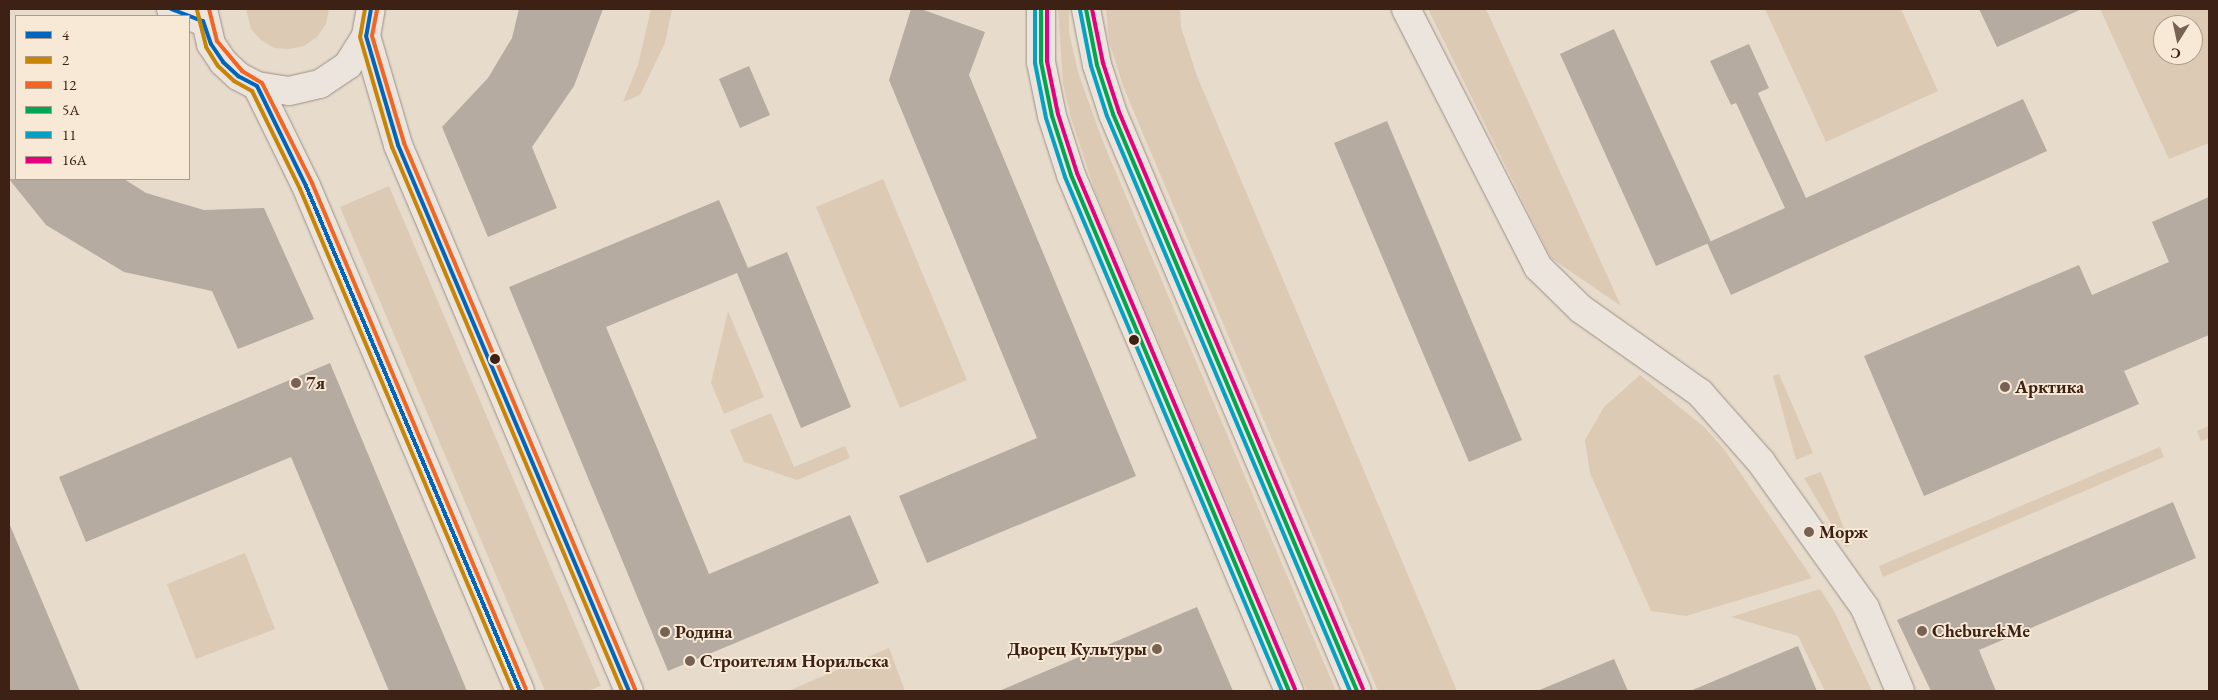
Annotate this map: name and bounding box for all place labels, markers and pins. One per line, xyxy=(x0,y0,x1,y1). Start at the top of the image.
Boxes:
unlabelled marker xyxy=(1129,335,1139,345)
unlabelled marker xyxy=(490,354,500,364)
place label: 7я xyxy=(306,372,325,394)
place label: Арктика xyxy=(2015,376,2084,398)
marker: 7я xyxy=(290,377,302,389)
marker: Арктика xyxy=(1999,381,2011,393)
place label: Морж xyxy=(1819,521,1868,543)
marker: Морж xyxy=(1803,526,1815,538)
place label: CheburekMe xyxy=(1932,620,2030,642)
place label: Родина xyxy=(675,621,732,643)
marker: CheburekMe xyxy=(1916,625,1928,637)
marker: Родина xyxy=(659,626,671,638)
place label: Дворец Культуры xyxy=(1007,638,1147,660)
marker: Дворец Культуры xyxy=(1151,643,1163,655)
place label: Строителям Норильска xyxy=(700,650,889,672)
marker: Строителям Норильска xyxy=(684,655,696,667)

